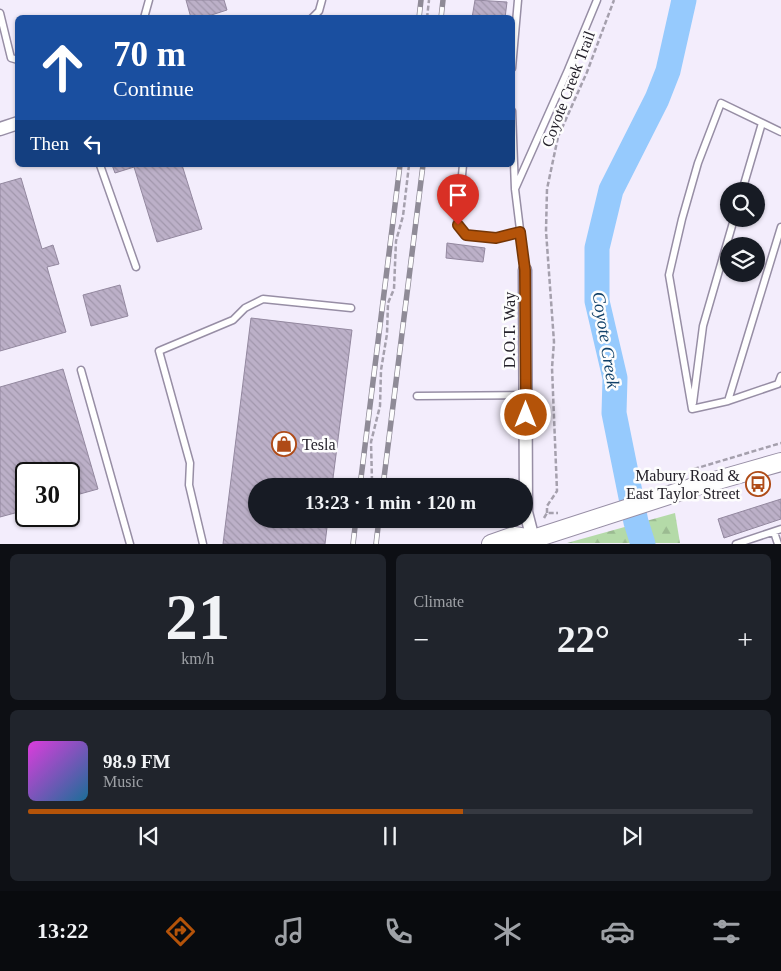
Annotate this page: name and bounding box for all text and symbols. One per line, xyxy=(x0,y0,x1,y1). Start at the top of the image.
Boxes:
street label: Coyote Creek Trail xyxy=(538,28,599,150)
icon: ahead xyxy=(30,35,95,100)
text: 70 m xyxy=(113,35,186,74)
text: Continue xyxy=(113,76,194,101)
icon: left xyxy=(79,130,107,158)
text: Then xyxy=(30,133,69,154)
pin xyxy=(437,174,479,225)
icon: arrive xyxy=(444,181,472,209)
map controls xyxy=(720,182,765,282)
button: search xyxy=(720,182,765,227)
button: layers xyxy=(720,237,765,282)
water label: Coyote Creek xyxy=(588,290,624,391)
street label: D.O.T. Way xyxy=(501,292,519,368)
position arrow xyxy=(499,388,551,440)
shop icon: Tesla xyxy=(271,431,297,457)
place label: Tesla xyxy=(302,436,336,453)
speed limit sign: 30 xyxy=(15,462,80,527)
place label: Mabury Road & East Taylor Street xyxy=(626,467,741,503)
bus stop icon: Mabury Road & East Taylor Street xyxy=(745,471,771,497)
text: 13:23 · 1 min · 120 m xyxy=(305,492,476,513)
text: 21 xyxy=(165,581,230,653)
text: Climate xyxy=(414,593,464,610)
text: 22° xyxy=(557,618,610,660)
text: − xyxy=(414,624,429,655)
text: + xyxy=(737,624,753,655)
text: km/h xyxy=(181,650,214,667)
text: 98.9 FM xyxy=(103,751,171,772)
text: Music xyxy=(103,773,143,790)
icon: previous xyxy=(135,822,163,850)
icon: pause xyxy=(376,822,404,850)
icon: next xyxy=(618,822,646,850)
icon: directions xyxy=(163,914,198,949)
icon: music xyxy=(272,914,307,949)
icon: phone xyxy=(381,914,416,949)
icon: climate xyxy=(490,914,525,949)
icon: car xyxy=(600,914,635,949)
icon: filters xyxy=(709,914,744,949)
text: 13:22 xyxy=(37,918,88,943)

